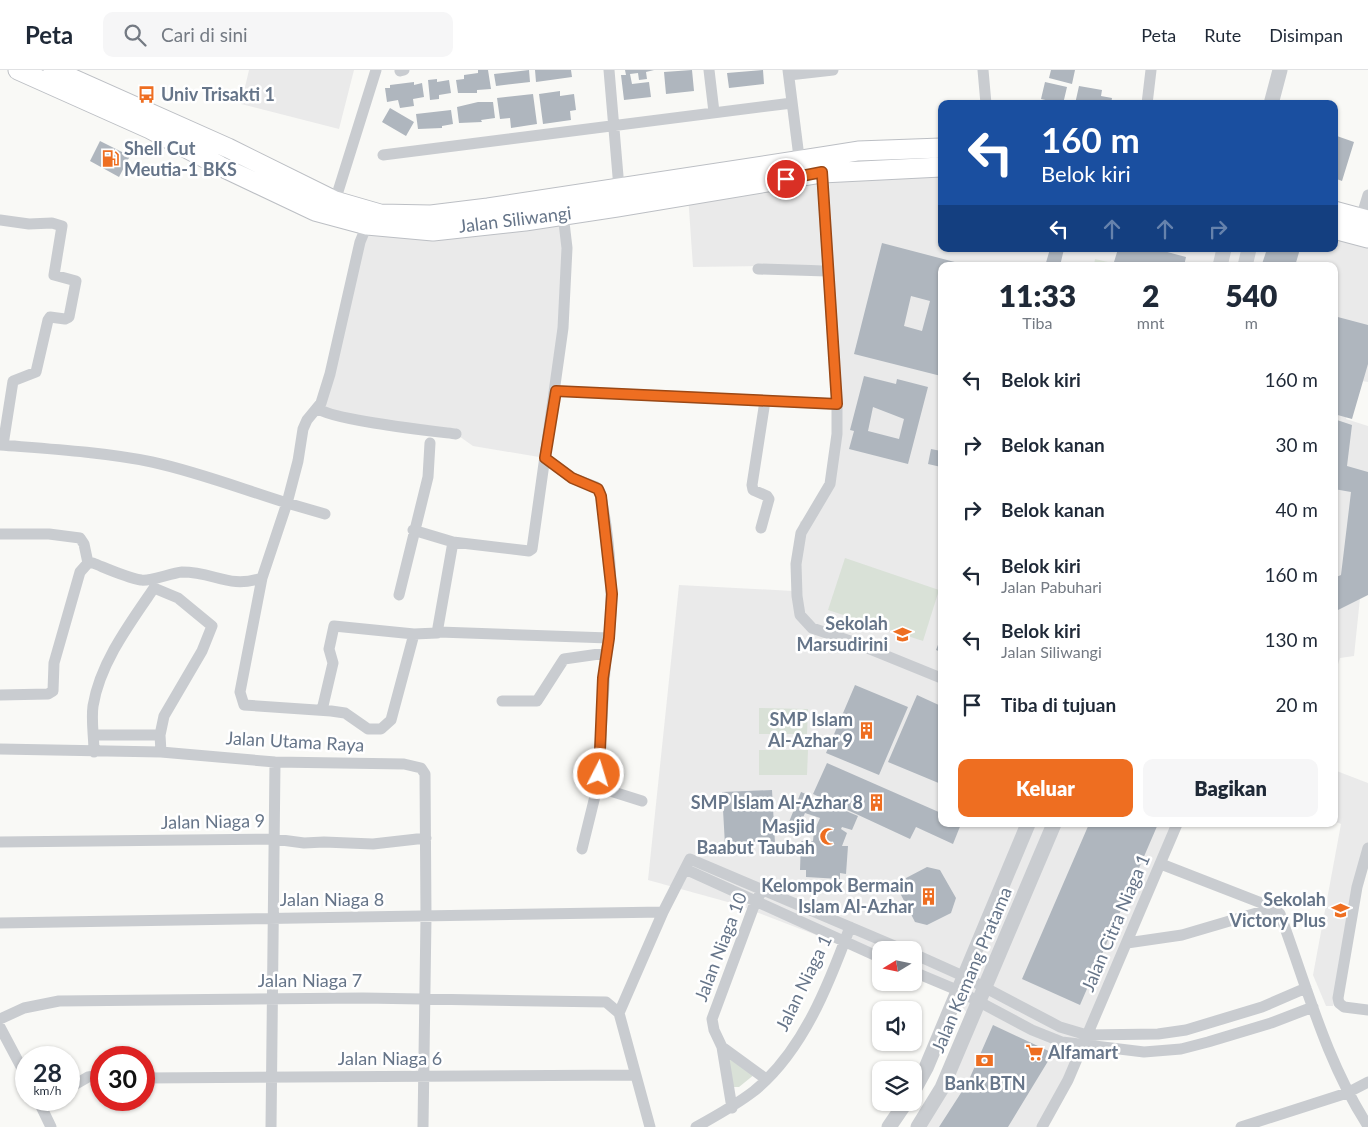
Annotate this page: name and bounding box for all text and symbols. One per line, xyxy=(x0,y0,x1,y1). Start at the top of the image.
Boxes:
search box xyxy=(103,12,453,57)
text: Peta xyxy=(25,20,73,49)
icon: search xyxy=(121,21,149,49)
text: Cari di sini xyxy=(161,23,248,46)
text: Peta xyxy=(1141,24,1176,46)
text: Rute xyxy=(1204,24,1241,46)
text: Disimpan xyxy=(1269,24,1343,46)
place label: Univ Trisakti 1 xyxy=(161,83,275,105)
bus stop icon: Univ Trisakti 1 xyxy=(137,85,157,105)
text: 160 m xyxy=(1041,118,1140,160)
icon: left xyxy=(958,120,1023,185)
place label: Shell Cut Meutia-1 BKS xyxy=(124,137,237,180)
fuel station icon: Shell Cut Meutia-1 BKS xyxy=(100,149,120,169)
pin xyxy=(765,158,807,200)
text: Belok kiri xyxy=(1041,160,1131,187)
icon: arrive xyxy=(772,165,800,193)
street label: Jalan Siliwangi xyxy=(457,201,572,237)
icon: left xyxy=(1045,215,1073,243)
icon: ahead xyxy=(1098,215,1126,243)
icon: ahead xyxy=(1151,215,1179,243)
icon: right xyxy=(1204,215,1232,243)
text: 11:33 xyxy=(999,277,1076,313)
text: 2 xyxy=(1142,277,1159,313)
text: 540 xyxy=(1225,277,1277,313)
text: Tiba xyxy=(1022,313,1052,332)
text: mnt xyxy=(1137,313,1165,332)
text: m xyxy=(1245,313,1258,332)
icon: left xyxy=(958,366,986,394)
text: Belok kiri xyxy=(1001,368,1081,391)
text: 160 m xyxy=(1264,368,1318,391)
icon: right xyxy=(958,431,986,459)
text: Belok kanan xyxy=(1001,433,1105,456)
text: 30 m xyxy=(1275,433,1318,456)
icon: right xyxy=(958,496,986,524)
text: Belok kanan xyxy=(1001,498,1105,521)
text: 40 m xyxy=(1275,498,1318,521)
text: Belok kiri xyxy=(1001,554,1081,577)
icon: left xyxy=(958,561,986,589)
text: 160 m xyxy=(1264,563,1318,586)
text: Jalan Pabuhari xyxy=(1001,577,1102,596)
place label: Sekolah Marsudirini xyxy=(797,612,888,655)
text: Belok kiri xyxy=(1001,619,1081,642)
school or university icon: Sekolah Marsudirini xyxy=(892,624,912,644)
icon: left xyxy=(958,626,986,654)
text: 130 m xyxy=(1264,628,1318,651)
text: Jalan Siliwangi xyxy=(1001,642,1102,661)
icon: arrive xyxy=(958,691,986,719)
text: Tiba di tujuan xyxy=(1001,693,1116,716)
text: 20 m xyxy=(1275,693,1318,716)
place label: SMP Islam Al-Azhar 9 xyxy=(767,708,853,751)
building icon: SMP Islam Al-Azhar 9 xyxy=(857,720,877,740)
street label: Jalan Utama Raya xyxy=(225,726,365,756)
position arrow xyxy=(572,747,624,799)
button: Keluar xyxy=(958,759,1133,817)
button: Bagikan xyxy=(1143,759,1318,817)
place label: SMP Islam Al-Azhar 8 xyxy=(691,791,863,813)
building icon: SMP Islam Al-Azhar 8 xyxy=(867,793,887,813)
street label: Jalan Niaga 9 xyxy=(161,809,265,833)
place label: Masjid Baabut Taubah xyxy=(697,815,815,858)
mosque icon: Masjid Baabut Taubah xyxy=(819,827,839,847)
street label: Jalan Citra Niaga 1 xyxy=(1076,851,1154,995)
place label: Kelompok Bermain Islam Al-Azhar xyxy=(761,874,914,917)
street label: Jalan Kemang Pratama xyxy=(926,884,1016,1056)
building icon: Kelompok Bermain Islam Al-Azhar xyxy=(918,886,938,906)
street label: Jalan Niaga 8 xyxy=(280,888,384,910)
place label: Sekolah Victory Plus xyxy=(1229,888,1326,931)
street label: Jalan Niaga 10 xyxy=(689,889,751,1004)
school or university icon: Sekolah Victory Plus xyxy=(1330,900,1350,920)
street label: Jalan Niaga 1 xyxy=(770,931,836,1034)
north arrow xyxy=(872,941,922,991)
map controls xyxy=(872,941,922,1111)
street label: Jalan Niaga 7 xyxy=(258,969,362,991)
button: sound xyxy=(872,1001,922,1051)
place label: Alfamart xyxy=(1047,1041,1118,1063)
supermarket icon: Alfamart xyxy=(1024,1043,1044,1063)
speed limit sign: 30 xyxy=(90,1046,155,1111)
street label: Jalan Niaga 6 xyxy=(338,1047,442,1069)
bank icon: Bank BTN xyxy=(975,1051,995,1071)
text: 28 xyxy=(33,1057,62,1087)
button: layers xyxy=(872,1061,922,1111)
place label: Bank BTN xyxy=(944,1072,1026,1094)
text: km/h xyxy=(33,1083,62,1098)

